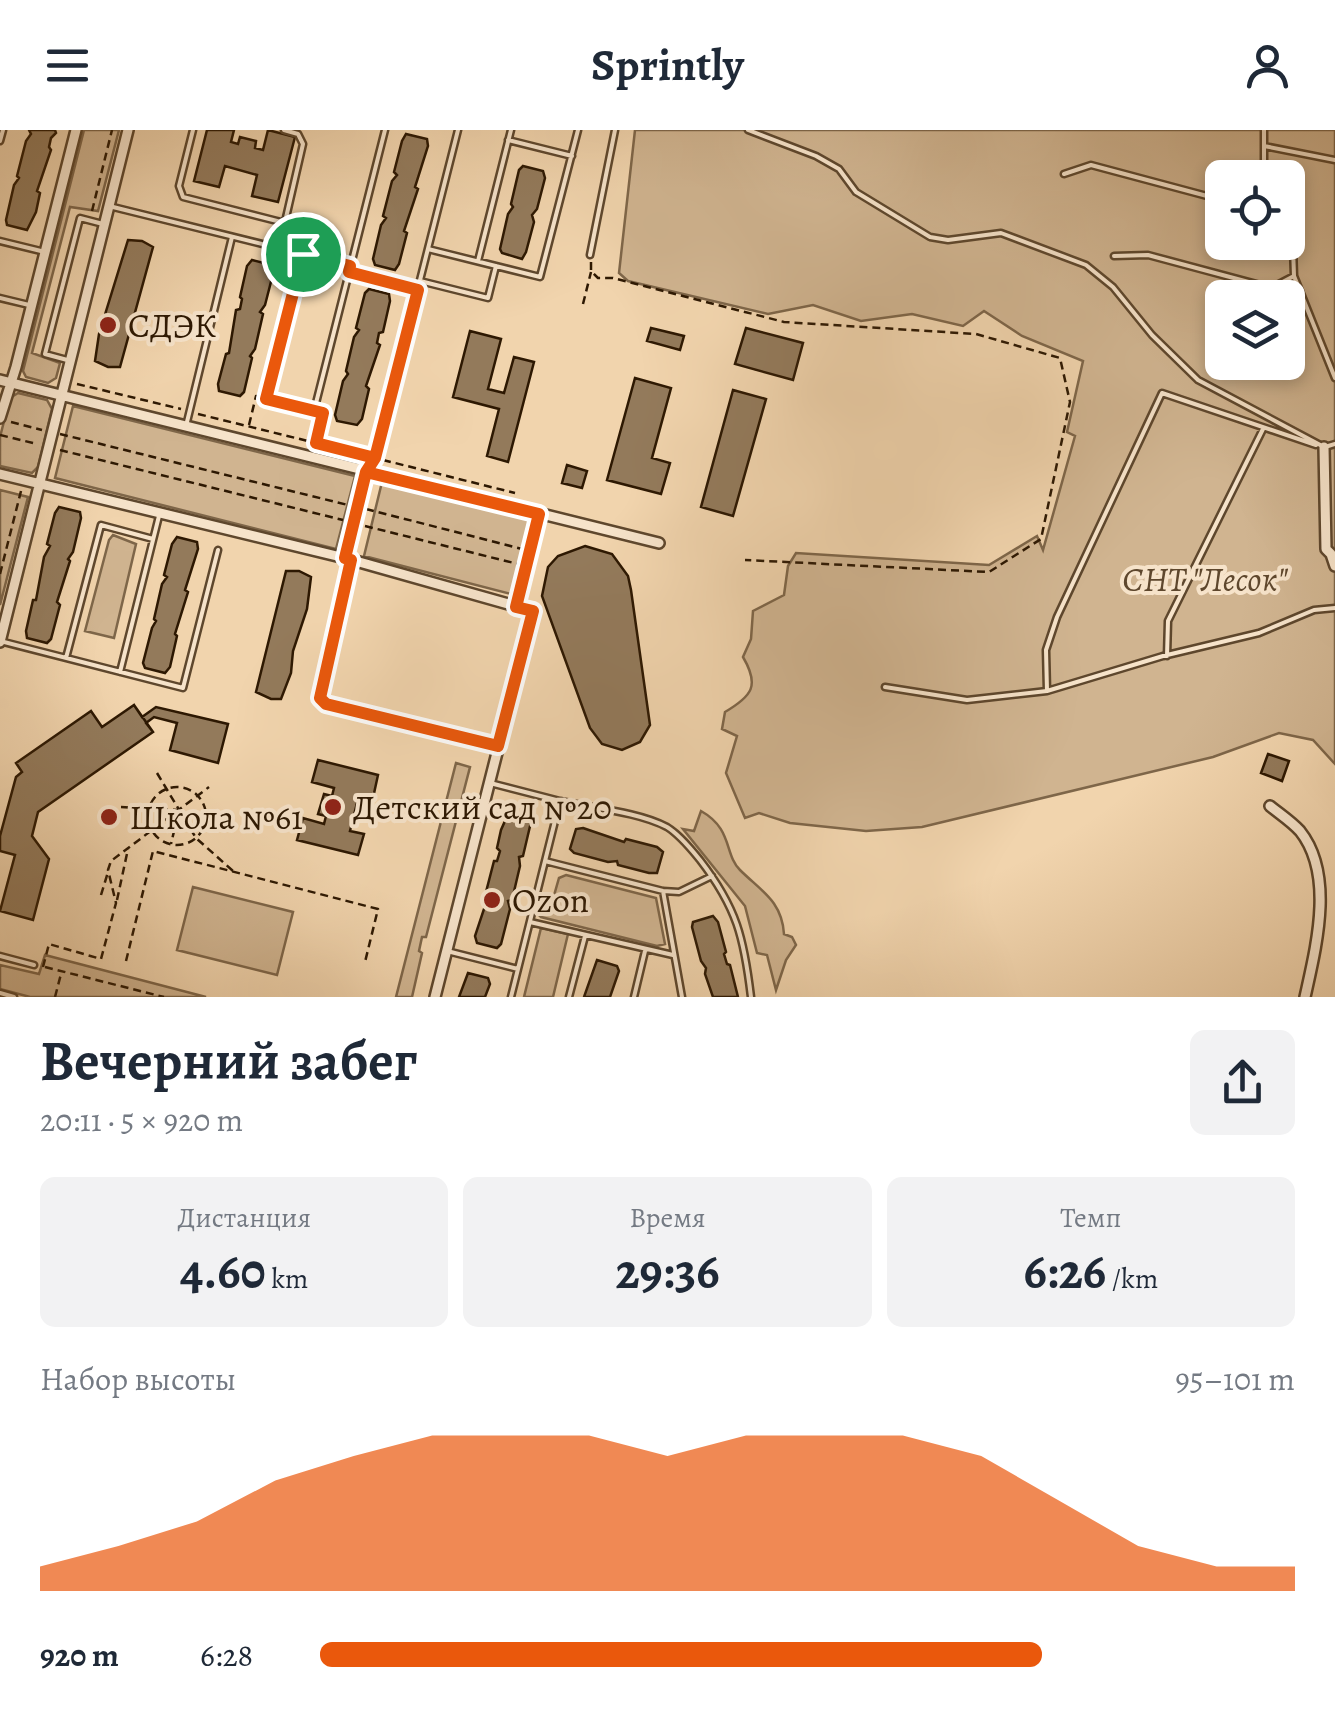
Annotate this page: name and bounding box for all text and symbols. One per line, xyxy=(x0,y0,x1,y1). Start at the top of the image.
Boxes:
text: Sprintly xyxy=(591,34,744,96)
icon: menu xyxy=(40,38,95,93)
icon: person xyxy=(1240,38,1295,93)
map controls xyxy=(1205,160,1305,380)
button: locate xyxy=(1205,160,1305,260)
pin xyxy=(261,212,346,297)
icon: arrive xyxy=(276,227,331,282)
button: layers xyxy=(1205,280,1305,380)
place label: СДЭК xyxy=(128,301,216,349)
marker: СДЭК xyxy=(97,314,119,336)
park label: СНТ "Лесок" xyxy=(1122,555,1288,603)
place label: Детский сад №20 xyxy=(353,783,612,831)
place label: Школа №61 xyxy=(129,793,303,841)
marker: Детский сад №20 xyxy=(322,796,344,818)
marker: Школа №61 xyxy=(98,806,120,828)
place label: Ozon xyxy=(512,876,589,924)
marker: Ozon xyxy=(481,889,503,911)
text: Вечерний забег xyxy=(40,1023,418,1098)
button: share xyxy=(1190,1030,1295,1135)
text: 20:11 · 5 × 920 m xyxy=(40,1098,243,1142)
text: Дистанция xyxy=(177,1199,311,1237)
text: Время xyxy=(629,1199,706,1237)
text: Темп xyxy=(1060,1199,1121,1237)
text: 4.60 xyxy=(180,1237,266,1305)
text: 29:36 xyxy=(615,1237,720,1305)
text: 6:26 xyxy=(1023,1237,1106,1305)
text: km xyxy=(266,1260,308,1298)
text: /km xyxy=(1106,1260,1158,1298)
text: Набор высоты xyxy=(40,1357,236,1401)
text: 95–101 m xyxy=(1175,1357,1295,1401)
text: 920 m xyxy=(40,1633,119,1677)
text: 6:28 xyxy=(200,1633,253,1677)

